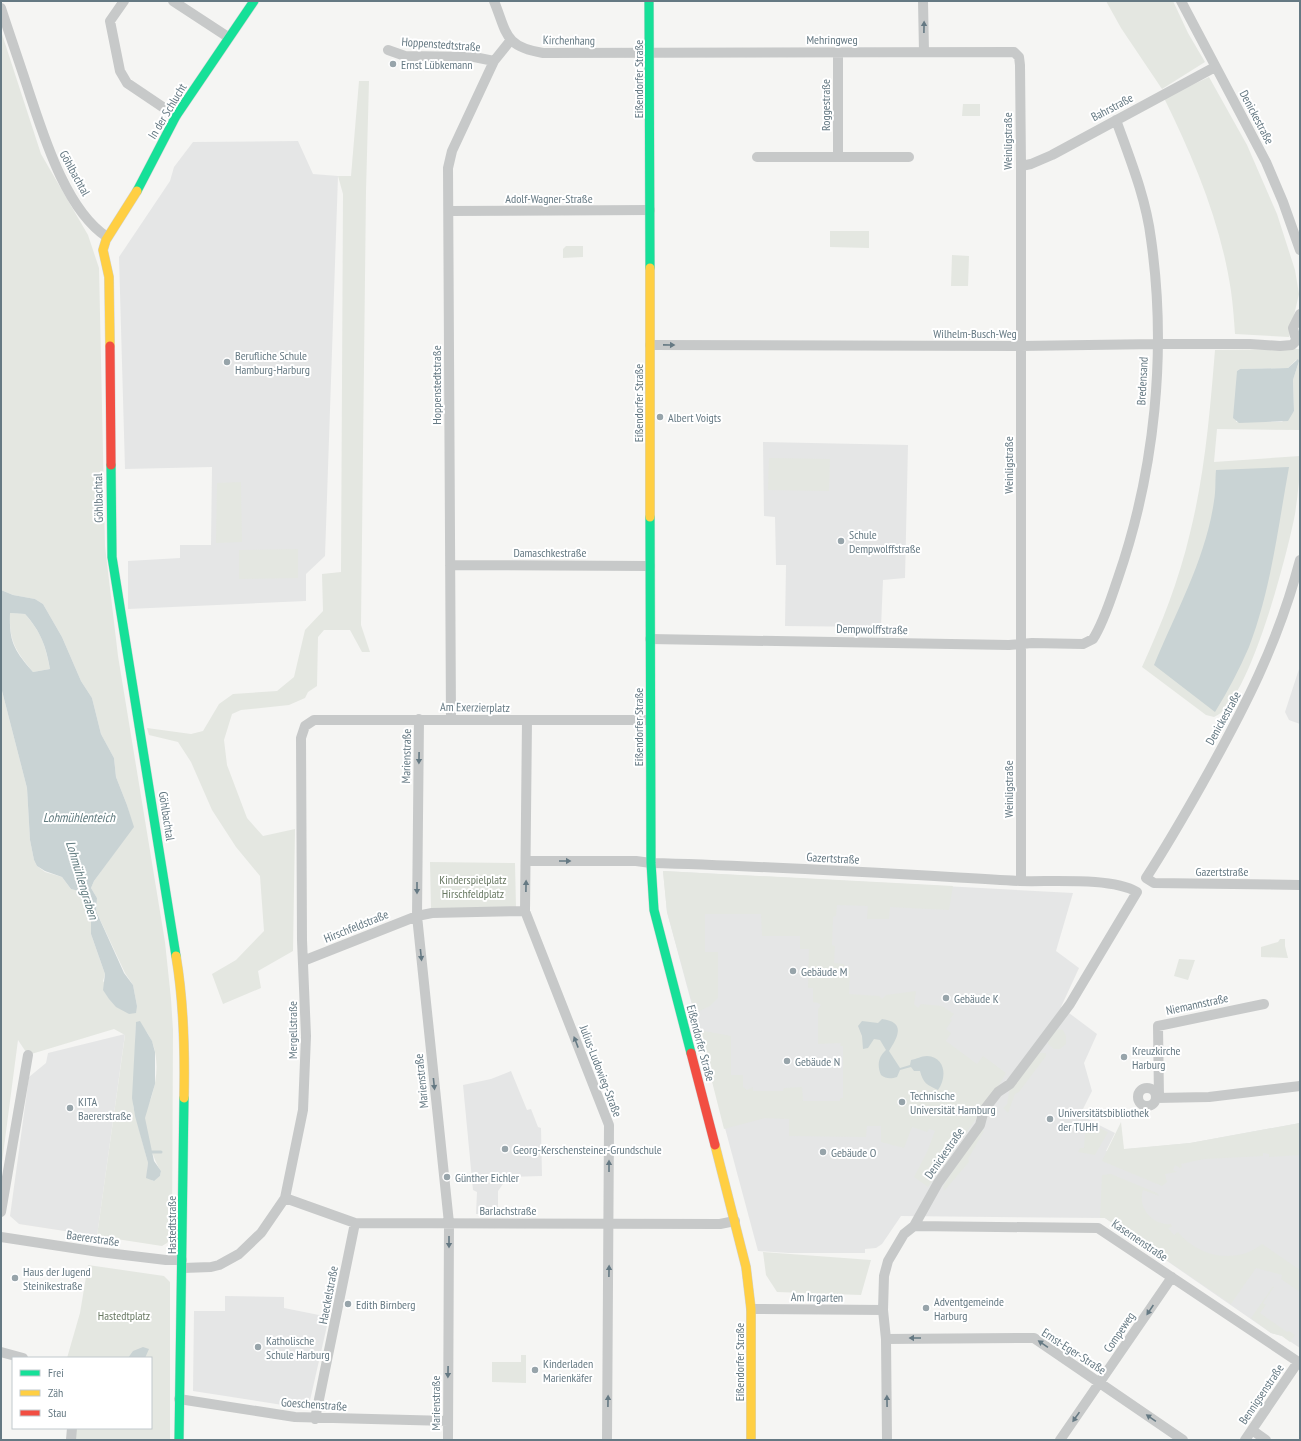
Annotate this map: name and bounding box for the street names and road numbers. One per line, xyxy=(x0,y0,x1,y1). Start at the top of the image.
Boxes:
street label: Kirchenhang xyxy=(543,32,595,48)
street label: Mehringweg xyxy=(806,32,858,47)
street label: Hoppenstedtstraße xyxy=(401,34,481,54)
street label: Eißendorfer Straße xyxy=(631,40,646,118)
street label: Roggestraße xyxy=(818,79,833,131)
street label: In der Schlucht xyxy=(145,80,190,141)
street label: Denickestraße xyxy=(1236,87,1278,147)
street label: Bahrstraße xyxy=(1088,90,1136,124)
street label: Weinligstraße xyxy=(1000,112,1015,170)
street label: Göhlbachtal xyxy=(56,148,94,199)
street label: Adolf-Wagner-Straße xyxy=(505,191,593,206)
street label: Wilhelm-Busch-Weg xyxy=(933,326,1017,341)
street label: Hoppenstedtstraße xyxy=(429,345,444,425)
street label: Bredensand xyxy=(1133,356,1151,406)
street label: Eißendorfer Straße xyxy=(631,364,646,442)
street label: Weinligstraße xyxy=(1001,436,1016,494)
street label: Göhlbachtal xyxy=(90,473,106,523)
street label: Damaschkestraße xyxy=(513,545,587,560)
street label: Dempwolffstraße xyxy=(836,621,908,637)
street label: Eißendorfer Straße xyxy=(631,688,646,766)
street label: Denickestraße xyxy=(1202,688,1244,748)
street label: Am Exerzierplatz xyxy=(440,699,510,715)
street label: Marienstraße xyxy=(398,728,414,784)
street label: Weinligstraße xyxy=(1001,760,1016,818)
street label: Göhlbachtal xyxy=(156,790,178,842)
street label: Gazertstraße xyxy=(806,849,860,867)
street label: Gazertstraße xyxy=(1196,864,1249,879)
street label: Hirschfeldstraße xyxy=(322,906,390,946)
street label: Niemannstraße xyxy=(1164,990,1230,1018)
street label: Mergellstraße xyxy=(285,1001,300,1059)
street label: Eißendorfer Straße xyxy=(684,1003,718,1083)
street label: Julius-Ludowieg-Straße xyxy=(576,1022,625,1119)
street label: Marienstraße xyxy=(411,1053,431,1109)
street label: Denickestraße xyxy=(921,1124,967,1182)
street label: Hastedtstraße xyxy=(164,1196,179,1254)
street label: Barlachstraße xyxy=(479,1203,537,1218)
street label: Kasernenstraße xyxy=(1109,1216,1171,1264)
street label: Baererstraße xyxy=(66,1227,120,1249)
street label: Haeckelstraße xyxy=(315,1265,341,1325)
street label: Am Irrgarten xyxy=(791,1289,843,1305)
street label: Compeweg xyxy=(1100,1309,1138,1355)
street label: Eißendorfer Straße xyxy=(732,1323,747,1401)
street label: Ernst-Eger-Straße xyxy=(1039,1325,1109,1377)
street label: Bennigsenstraße xyxy=(1235,1361,1287,1427)
street label: Marienstraße xyxy=(428,1376,443,1430)
street label: Goeschenstraße xyxy=(280,1394,348,1414)

